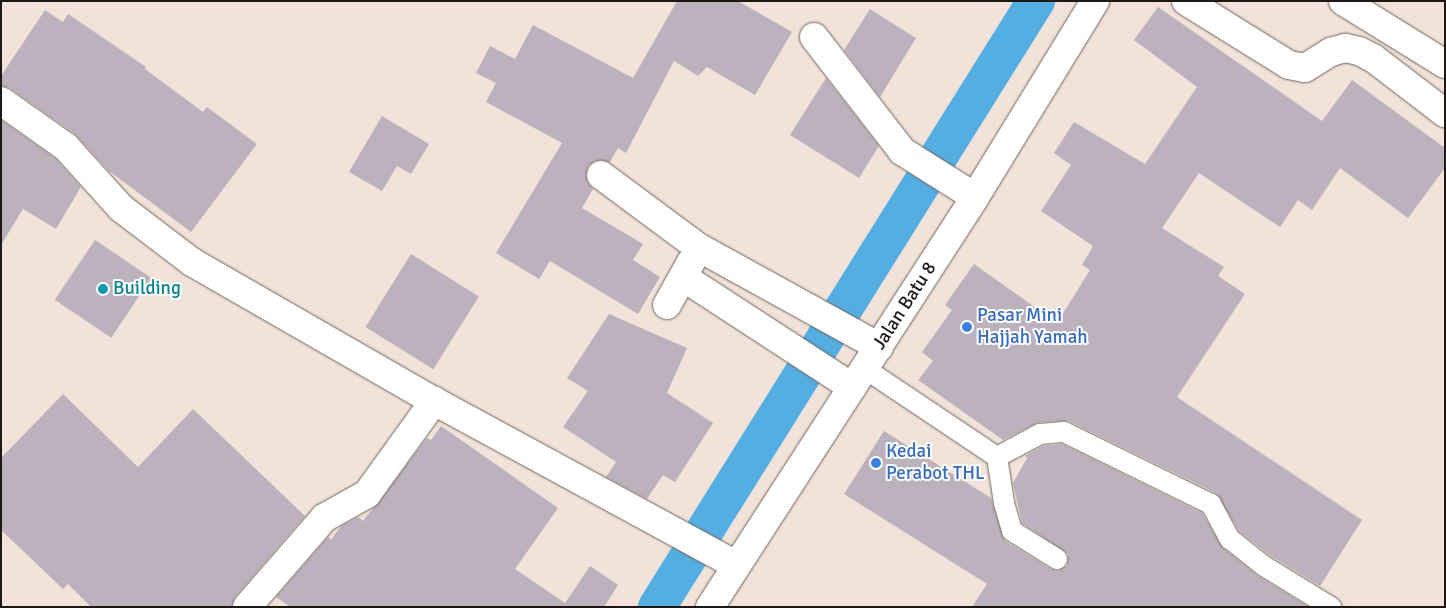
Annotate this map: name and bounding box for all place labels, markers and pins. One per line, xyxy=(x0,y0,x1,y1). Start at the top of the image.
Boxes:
place label: Building xyxy=(113,278,181,300)
marker: Building xyxy=(97,283,109,295)
place label: Pasar Mini Hajjah Yamah xyxy=(977,305,1088,349)
marker: Pasar Mini Hajjah Yamah xyxy=(961,321,973,333)
place label: Kedai Perabot THL xyxy=(886,441,985,485)
marker: Kedai Perabot THL xyxy=(870,457,882,469)

